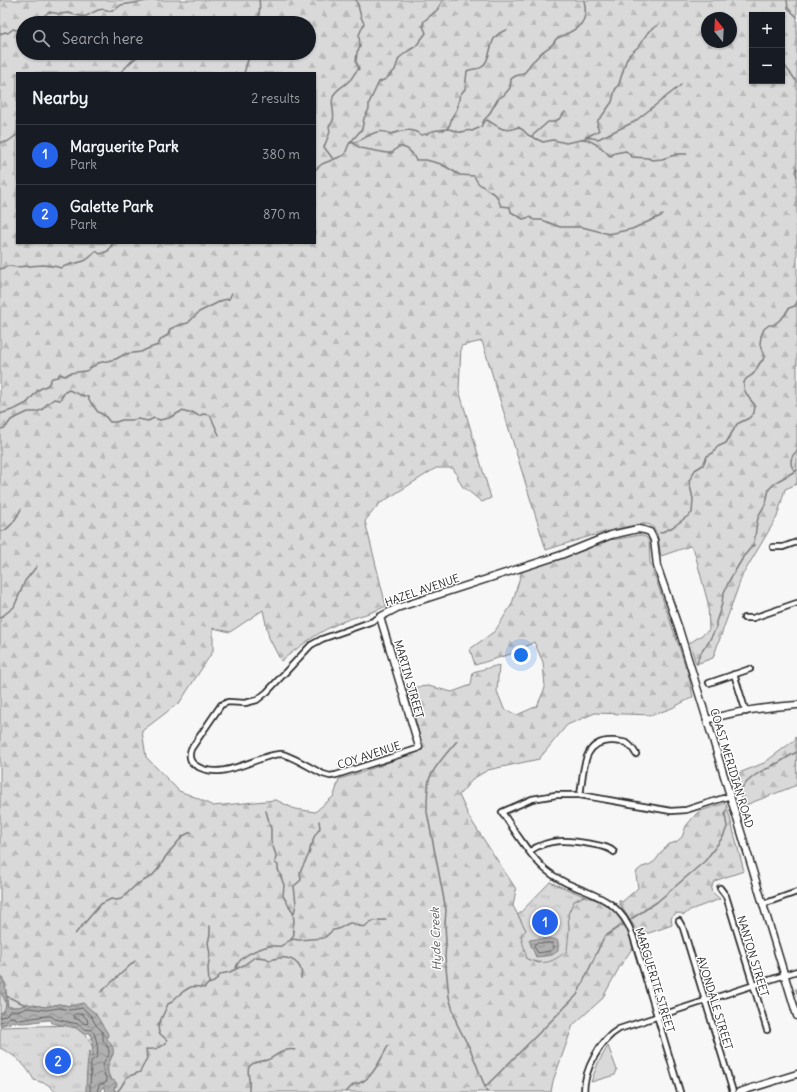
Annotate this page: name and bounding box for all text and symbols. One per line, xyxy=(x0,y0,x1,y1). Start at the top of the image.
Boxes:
north arrow xyxy=(701,12,737,48)
map controls xyxy=(749,12,785,84)
button: + xyxy=(749,12,785,48)
search box xyxy=(16,16,316,60)
icon: search xyxy=(30,27,52,49)
text: Search here xyxy=(62,29,143,48)
button: − xyxy=(749,48,785,84)
text: Nearby xyxy=(32,87,88,109)
text: 2 results xyxy=(251,90,300,107)
text: Marguerite Park xyxy=(70,137,179,156)
text: 1 xyxy=(42,146,48,163)
text: 380 m xyxy=(262,146,300,163)
text: Park xyxy=(70,156,97,173)
text: Galette Park xyxy=(70,197,153,216)
text: 2 xyxy=(41,206,49,223)
text: 870 m xyxy=(263,206,300,223)
text: Park xyxy=(70,216,97,233)
street label: HAZEL AVENUE xyxy=(383,571,461,609)
street label: MARTIN STREET xyxy=(391,638,427,720)
your location xyxy=(511,645,531,665)
street label: COAST MERIDIAN ROAD xyxy=(707,707,757,830)
street label: COY AVENUE xyxy=(336,738,402,772)
water label: Hyde Creek xyxy=(427,906,444,971)
pin: 1 xyxy=(532,907,558,937)
street label: NANTON STREET xyxy=(734,914,772,998)
street label: MARGUERITE STREET xyxy=(632,926,678,1034)
street label: AVONDALE STREET xyxy=(694,955,736,1052)
pin: 2 xyxy=(45,1046,71,1076)

